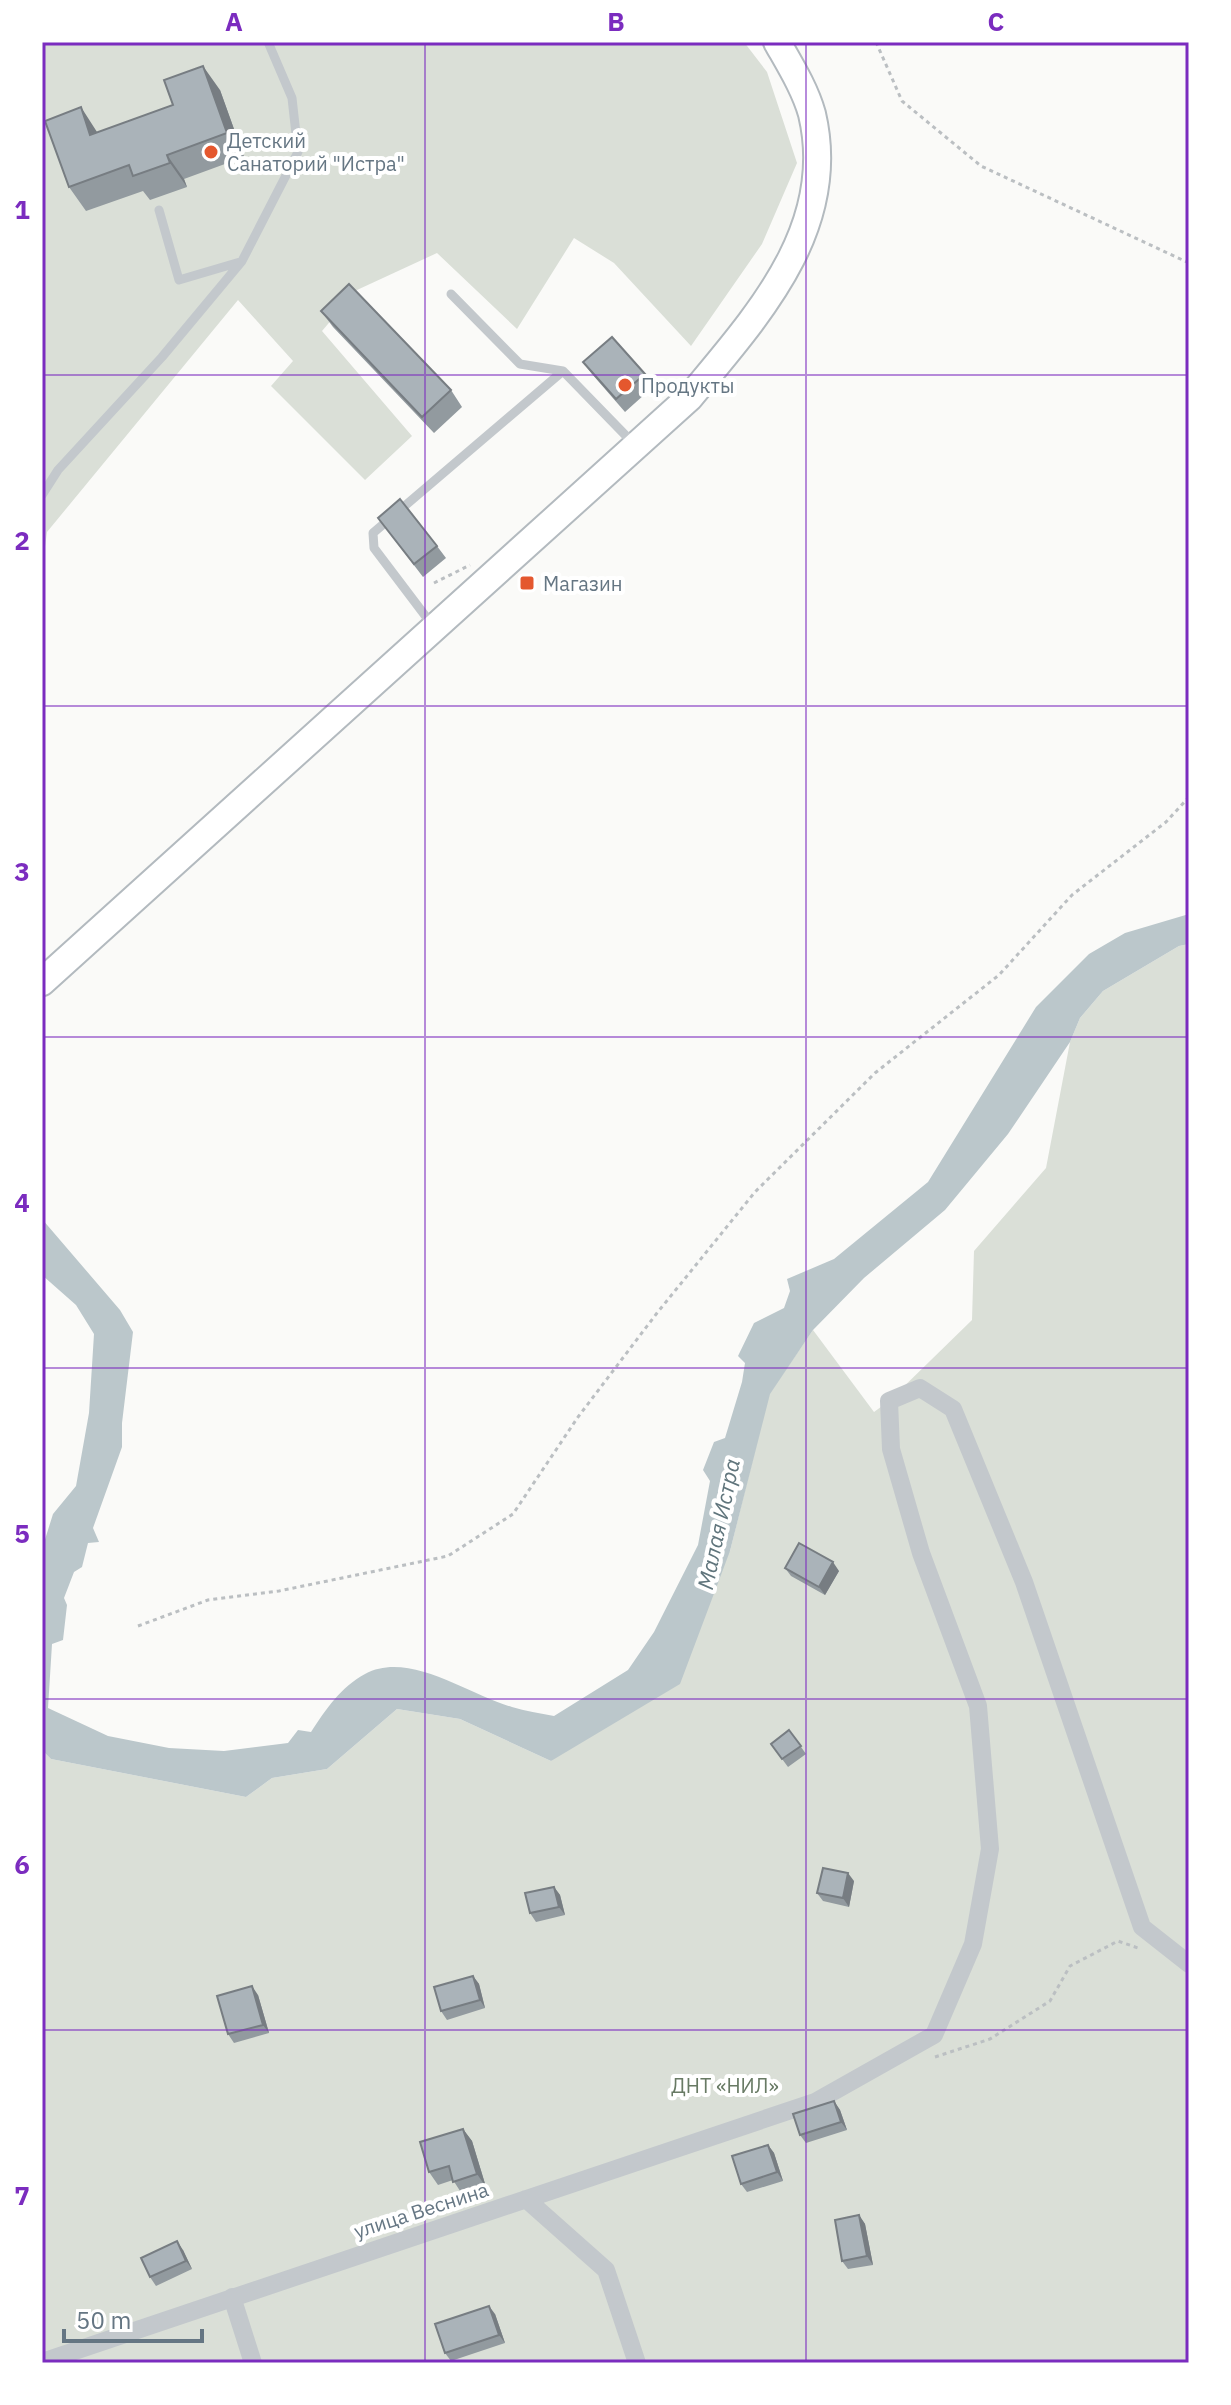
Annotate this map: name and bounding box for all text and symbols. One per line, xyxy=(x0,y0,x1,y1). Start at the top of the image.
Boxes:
text: A xyxy=(225,4,243,38)
text: B xyxy=(607,4,625,38)
text: C xyxy=(988,4,1005,38)
place label: Детский Санаторий "Истра" xyxy=(227,127,405,177)
marker: Детский Санаторий "Истра" xyxy=(202,143,220,161)
text: 1 xyxy=(14,192,30,226)
place label: Продукты xyxy=(641,372,734,399)
marker: Продукты xyxy=(616,376,634,394)
text: 2 xyxy=(14,523,30,557)
place label: Магазин xyxy=(543,570,623,597)
marker: Магазин xyxy=(518,574,536,592)
text: 3 xyxy=(14,854,30,888)
text: 4 xyxy=(14,1185,30,1219)
water label: Малая Истра xyxy=(690,1456,746,1592)
text: 5 xyxy=(14,1516,30,1550)
text: 6 xyxy=(14,1847,30,1881)
park label: ДНТ «НИЛ» xyxy=(671,2072,779,2099)
street label: улица Веснина xyxy=(350,2175,492,2244)
text: 7 xyxy=(14,2178,30,2212)
scale bar xyxy=(64,2293,202,2343)
text: 50 m xyxy=(76,2304,131,2336)

